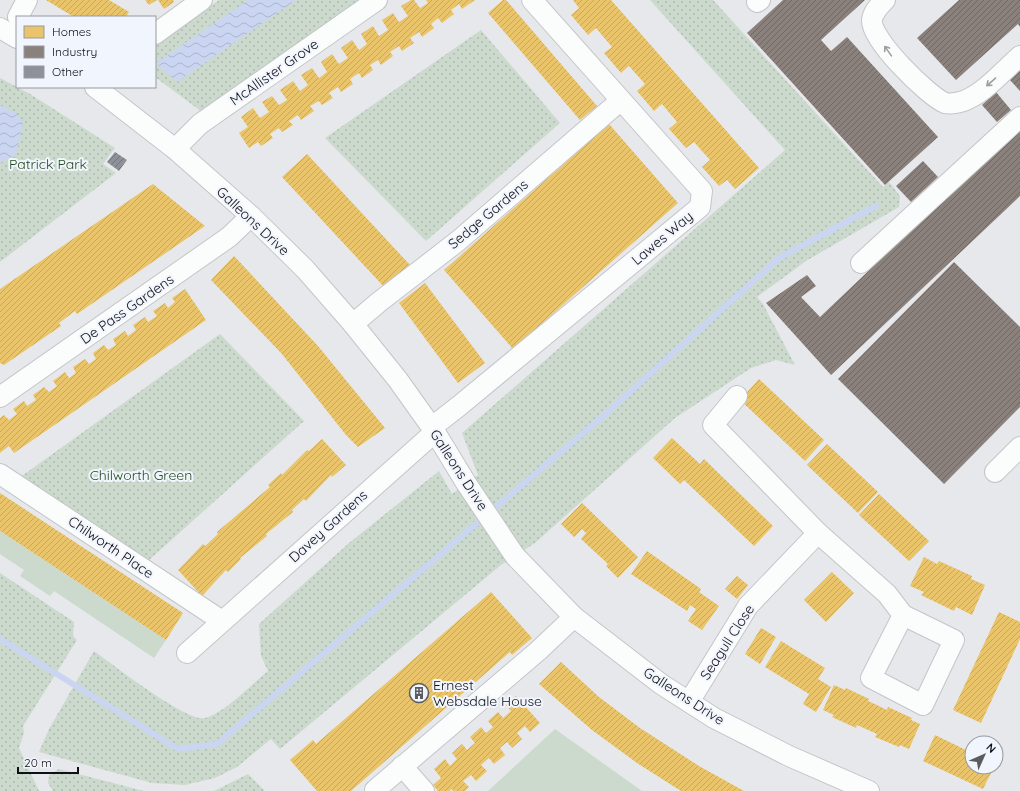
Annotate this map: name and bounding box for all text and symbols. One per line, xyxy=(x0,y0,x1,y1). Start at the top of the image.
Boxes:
legend xyxy=(16,16,156,88)
text: Homes xyxy=(52,24,92,39)
street label: McAllister Grove xyxy=(226,35,322,109)
text: Industry xyxy=(52,44,97,59)
one-way arrow xyxy=(884,45,893,56)
text: Other xyxy=(52,64,84,79)
one-way arrow xyxy=(986,77,996,86)
park label: Patrick Park xyxy=(9,155,87,173)
street label: Sedge Gardens xyxy=(444,175,532,253)
street label: Galleons Drive xyxy=(213,183,293,259)
street label: Lawes Way xyxy=(628,207,696,269)
street label: De Pass Gardens xyxy=(77,270,177,348)
street label: Galleons Drive xyxy=(426,426,492,514)
park label: Chilworth Green xyxy=(90,466,192,484)
street label: Davey Gardens xyxy=(285,486,371,566)
street label: Chilworth Place xyxy=(65,512,157,582)
street label: Seagull Close xyxy=(696,601,758,683)
street label: Galleons Drive xyxy=(640,663,728,729)
place label: Ernest Websdale House xyxy=(433,676,542,710)
building icon: Ernest Websdale House xyxy=(408,682,430,704)
north arrow xyxy=(964,735,1004,775)
text: N xyxy=(983,740,999,756)
scale bar xyxy=(18,749,78,775)
text: 20 m xyxy=(24,755,52,770)

